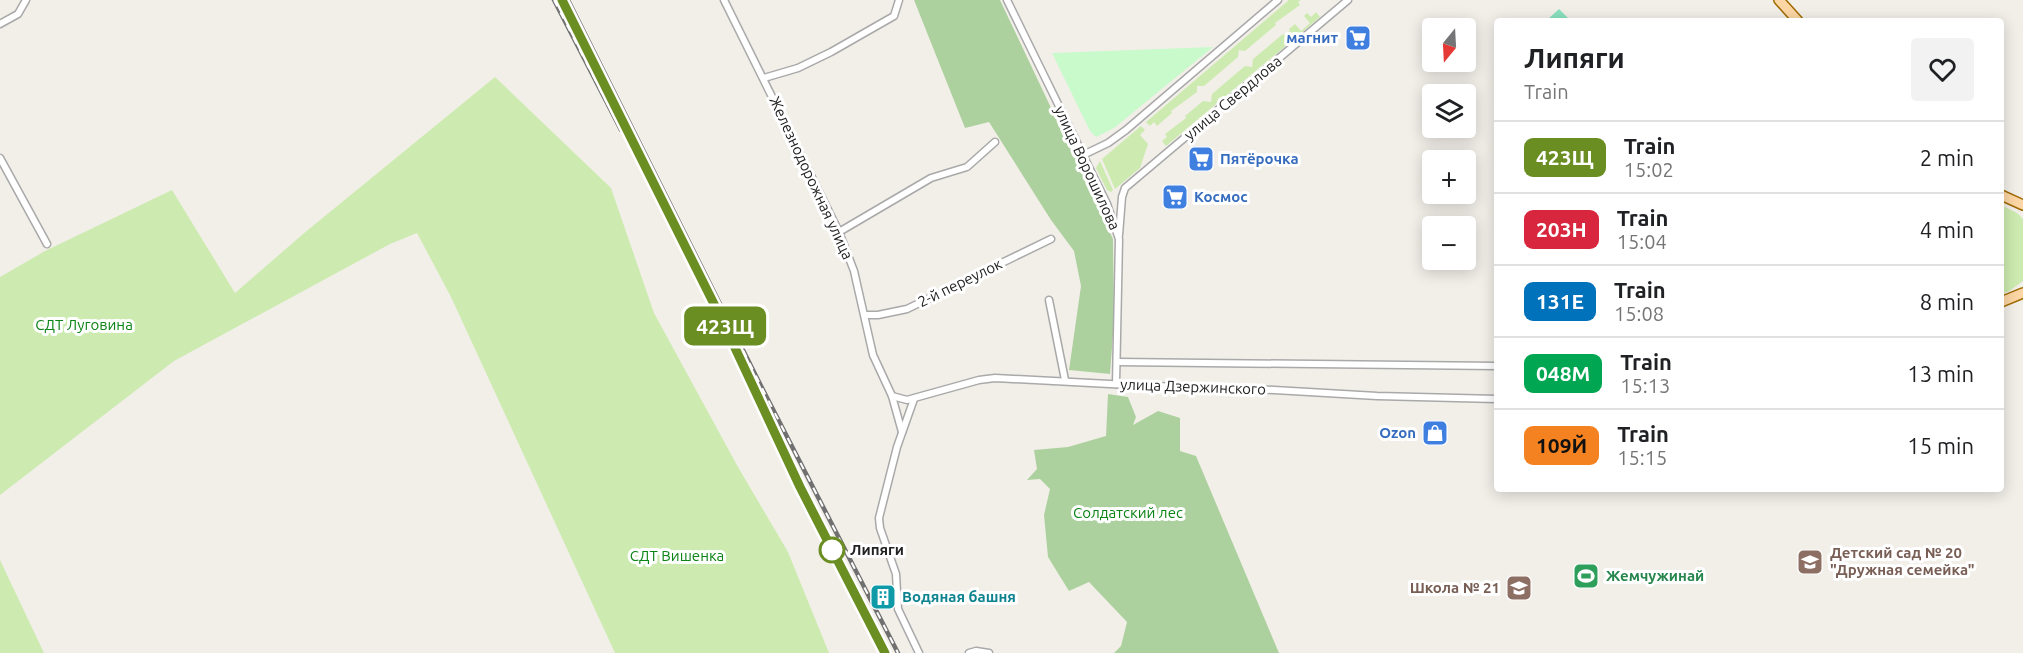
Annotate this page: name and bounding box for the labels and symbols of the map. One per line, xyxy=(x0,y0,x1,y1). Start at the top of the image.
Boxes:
north arrow xyxy=(1422,18,1476,72)
supermarket icon: магнит xyxy=(1343,23,1373,53)
place label: магнит xyxy=(1286,29,1338,46)
street label: улица Свердлова xyxy=(1181,52,1285,143)
street label: Железнодорожная улица xyxy=(766,94,857,262)
street label: улица Ворошилова xyxy=(1051,103,1124,233)
supermarket icon: Пятёрочка xyxy=(1186,144,1216,174)
place label: Пятёрочка xyxy=(1220,150,1299,167)
supermarket icon: Космос xyxy=(1160,182,1190,212)
place label: Космос xyxy=(1194,188,1248,205)
street label: 2-й переулок xyxy=(915,255,1005,310)
line badge: 423Щ xyxy=(683,306,767,346)
park label: СДТ Луговина xyxy=(35,316,133,333)
street label: улица Дзержинского xyxy=(1120,375,1266,398)
shop icon: Ozon xyxy=(1420,418,1450,448)
place label: Ozon xyxy=(1379,424,1416,441)
park label: Солдатский лес xyxy=(1073,504,1183,521)
marker: Липяги xyxy=(819,537,845,563)
place label: Липяги xyxy=(850,541,904,558)
place label: Детский сад № 20 "Дружная семейка" xyxy=(1830,544,1974,578)
park label: СДТ Вишенка xyxy=(630,547,724,564)
school or university icon: Детский сад № 20 "Дружная семейка" xyxy=(1795,547,1825,577)
sports icon: Жемчужинай xyxy=(1571,561,1601,591)
place label: Жемчужинай xyxy=(1606,567,1704,584)
school or university icon: Школа № 21 xyxy=(1504,573,1534,603)
place label: Школа № 21 xyxy=(1410,579,1500,596)
building icon: Водяная башня xyxy=(868,582,898,612)
place label: Водяная башня xyxy=(902,588,1016,605)

